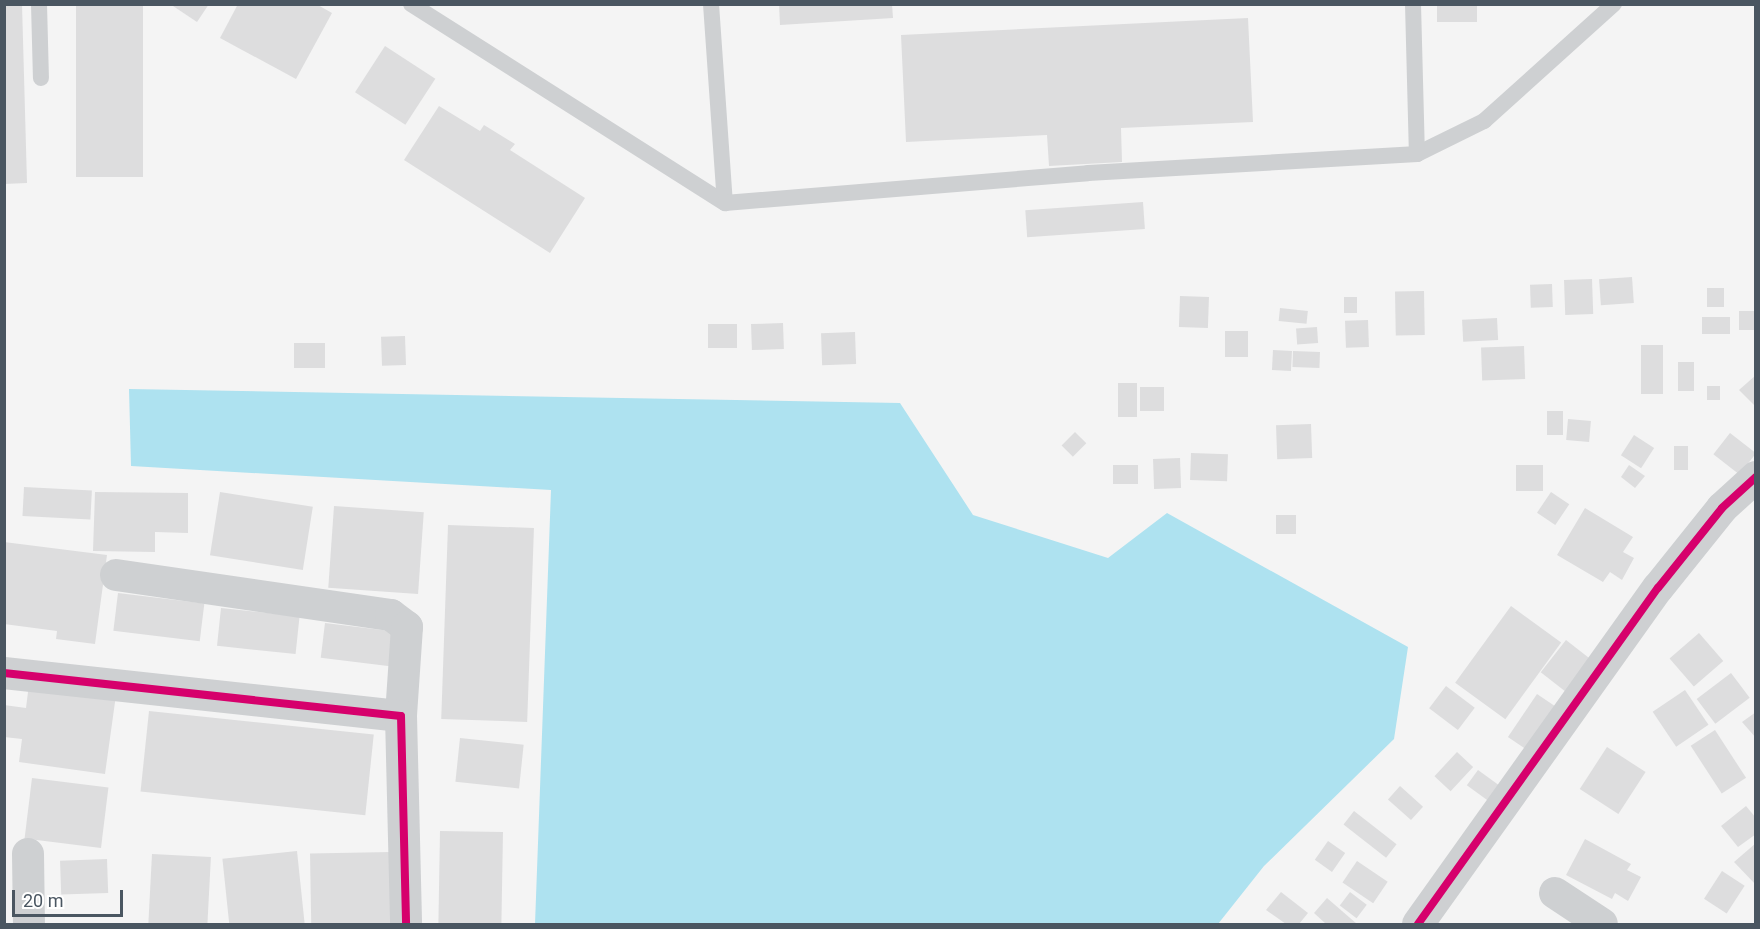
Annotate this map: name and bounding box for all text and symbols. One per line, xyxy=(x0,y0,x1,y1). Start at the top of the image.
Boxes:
scale bar xyxy=(15,878,126,916)
text: 20 m xyxy=(23,890,63,911)

